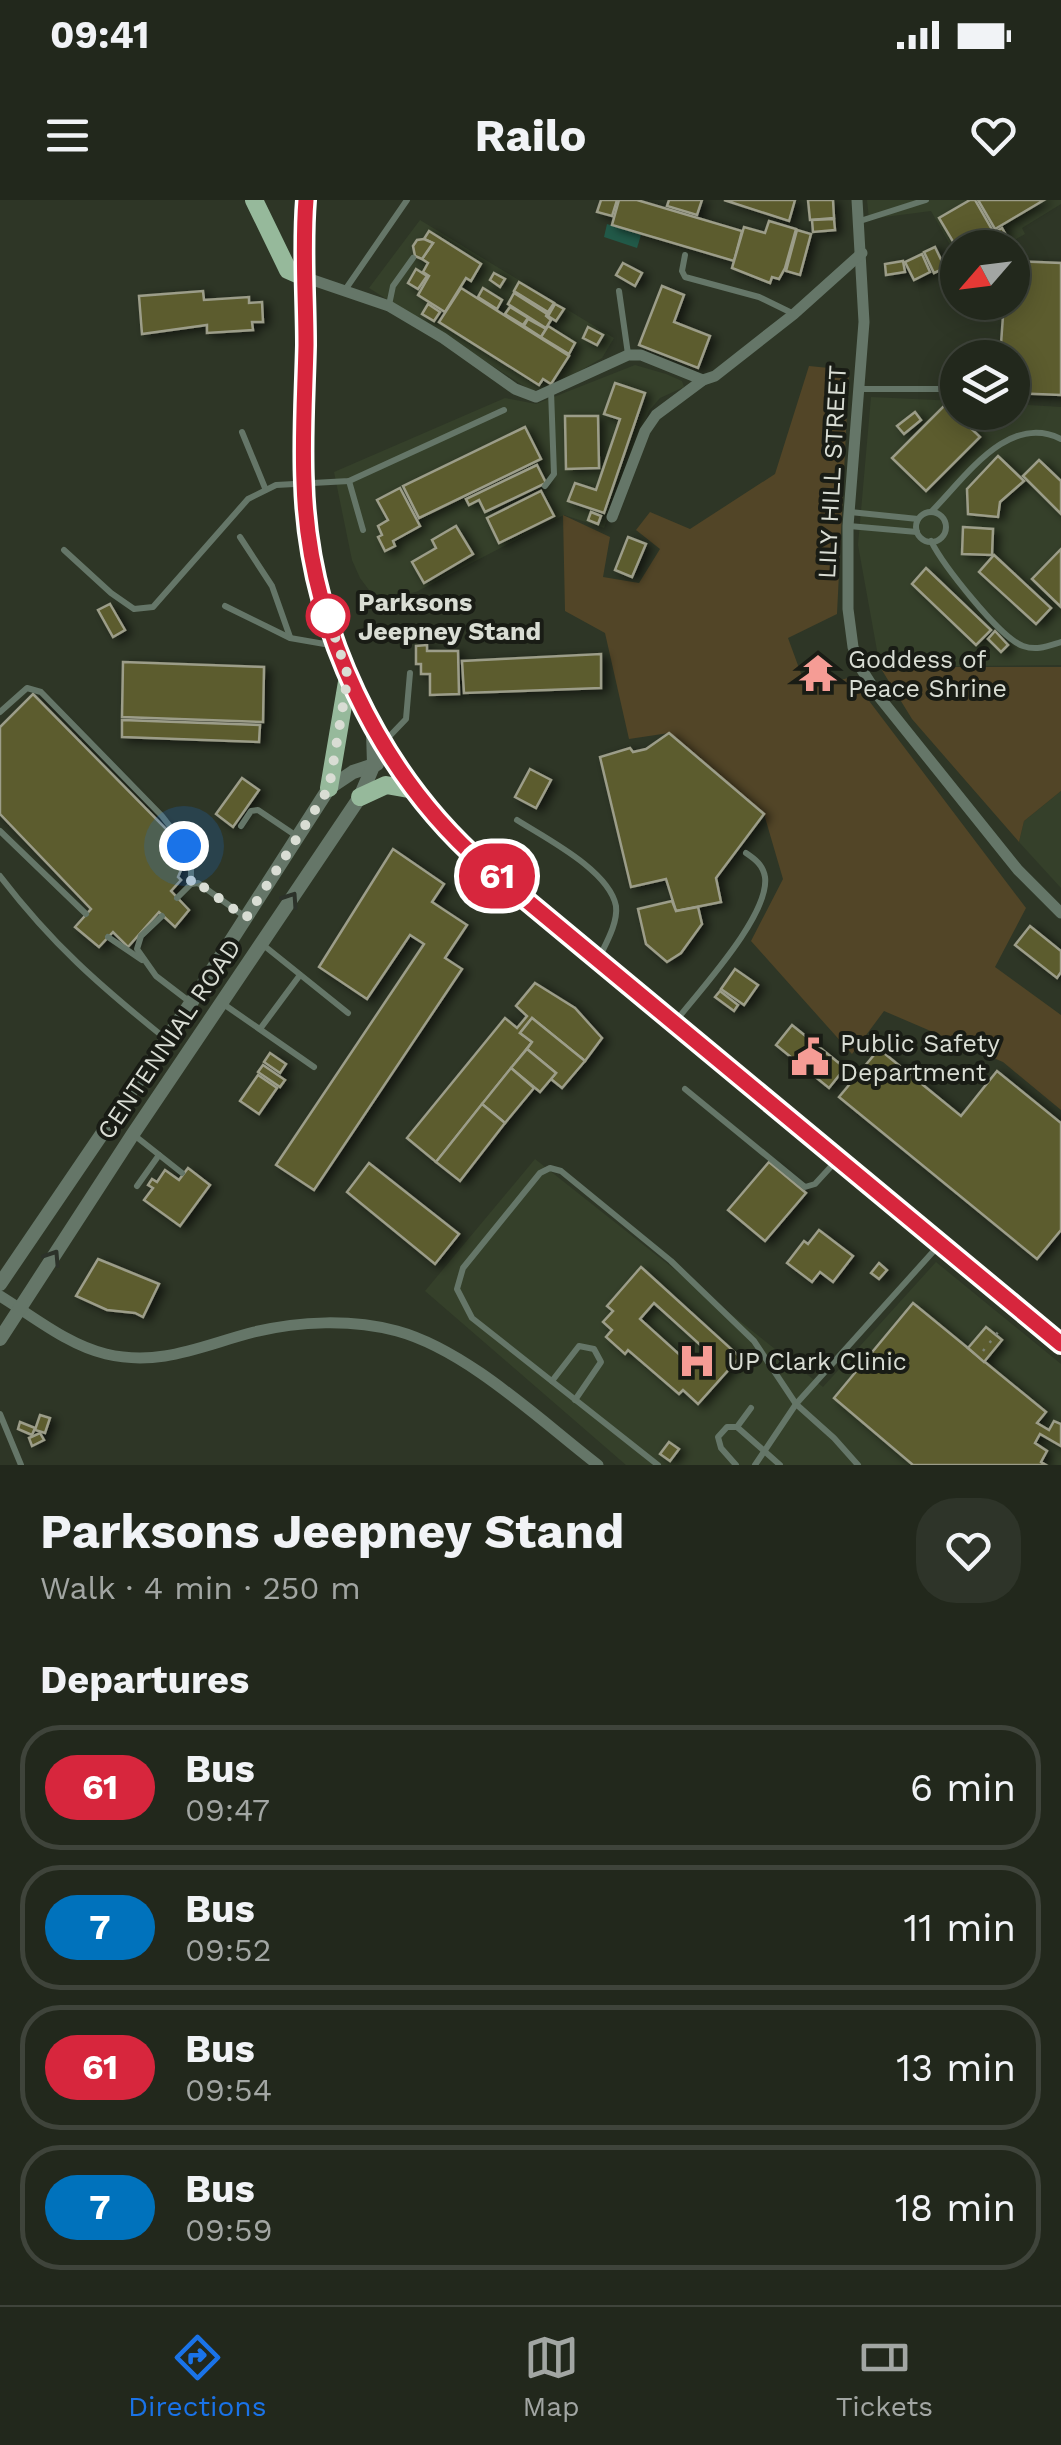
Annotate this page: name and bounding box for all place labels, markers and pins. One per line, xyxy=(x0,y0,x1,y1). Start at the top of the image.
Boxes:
place label: Parksons Jeepney Stand xyxy=(358,588,541,646)
marker: Parksons Jeepney Stand xyxy=(307,595,349,637)
place label: Goddess of Peace Shrine xyxy=(848,645,1007,703)
temple icon: Goddess of Peace Shrine xyxy=(797,652,839,694)
place label: Public Safety Department xyxy=(840,1029,1000,1087)
public building icon: Public Safety Department xyxy=(789,1036,831,1078)
hospital icon: UP Clark Clinic xyxy=(676,1340,718,1382)
place label: UP Clark Clinic xyxy=(727,1347,907,1376)

